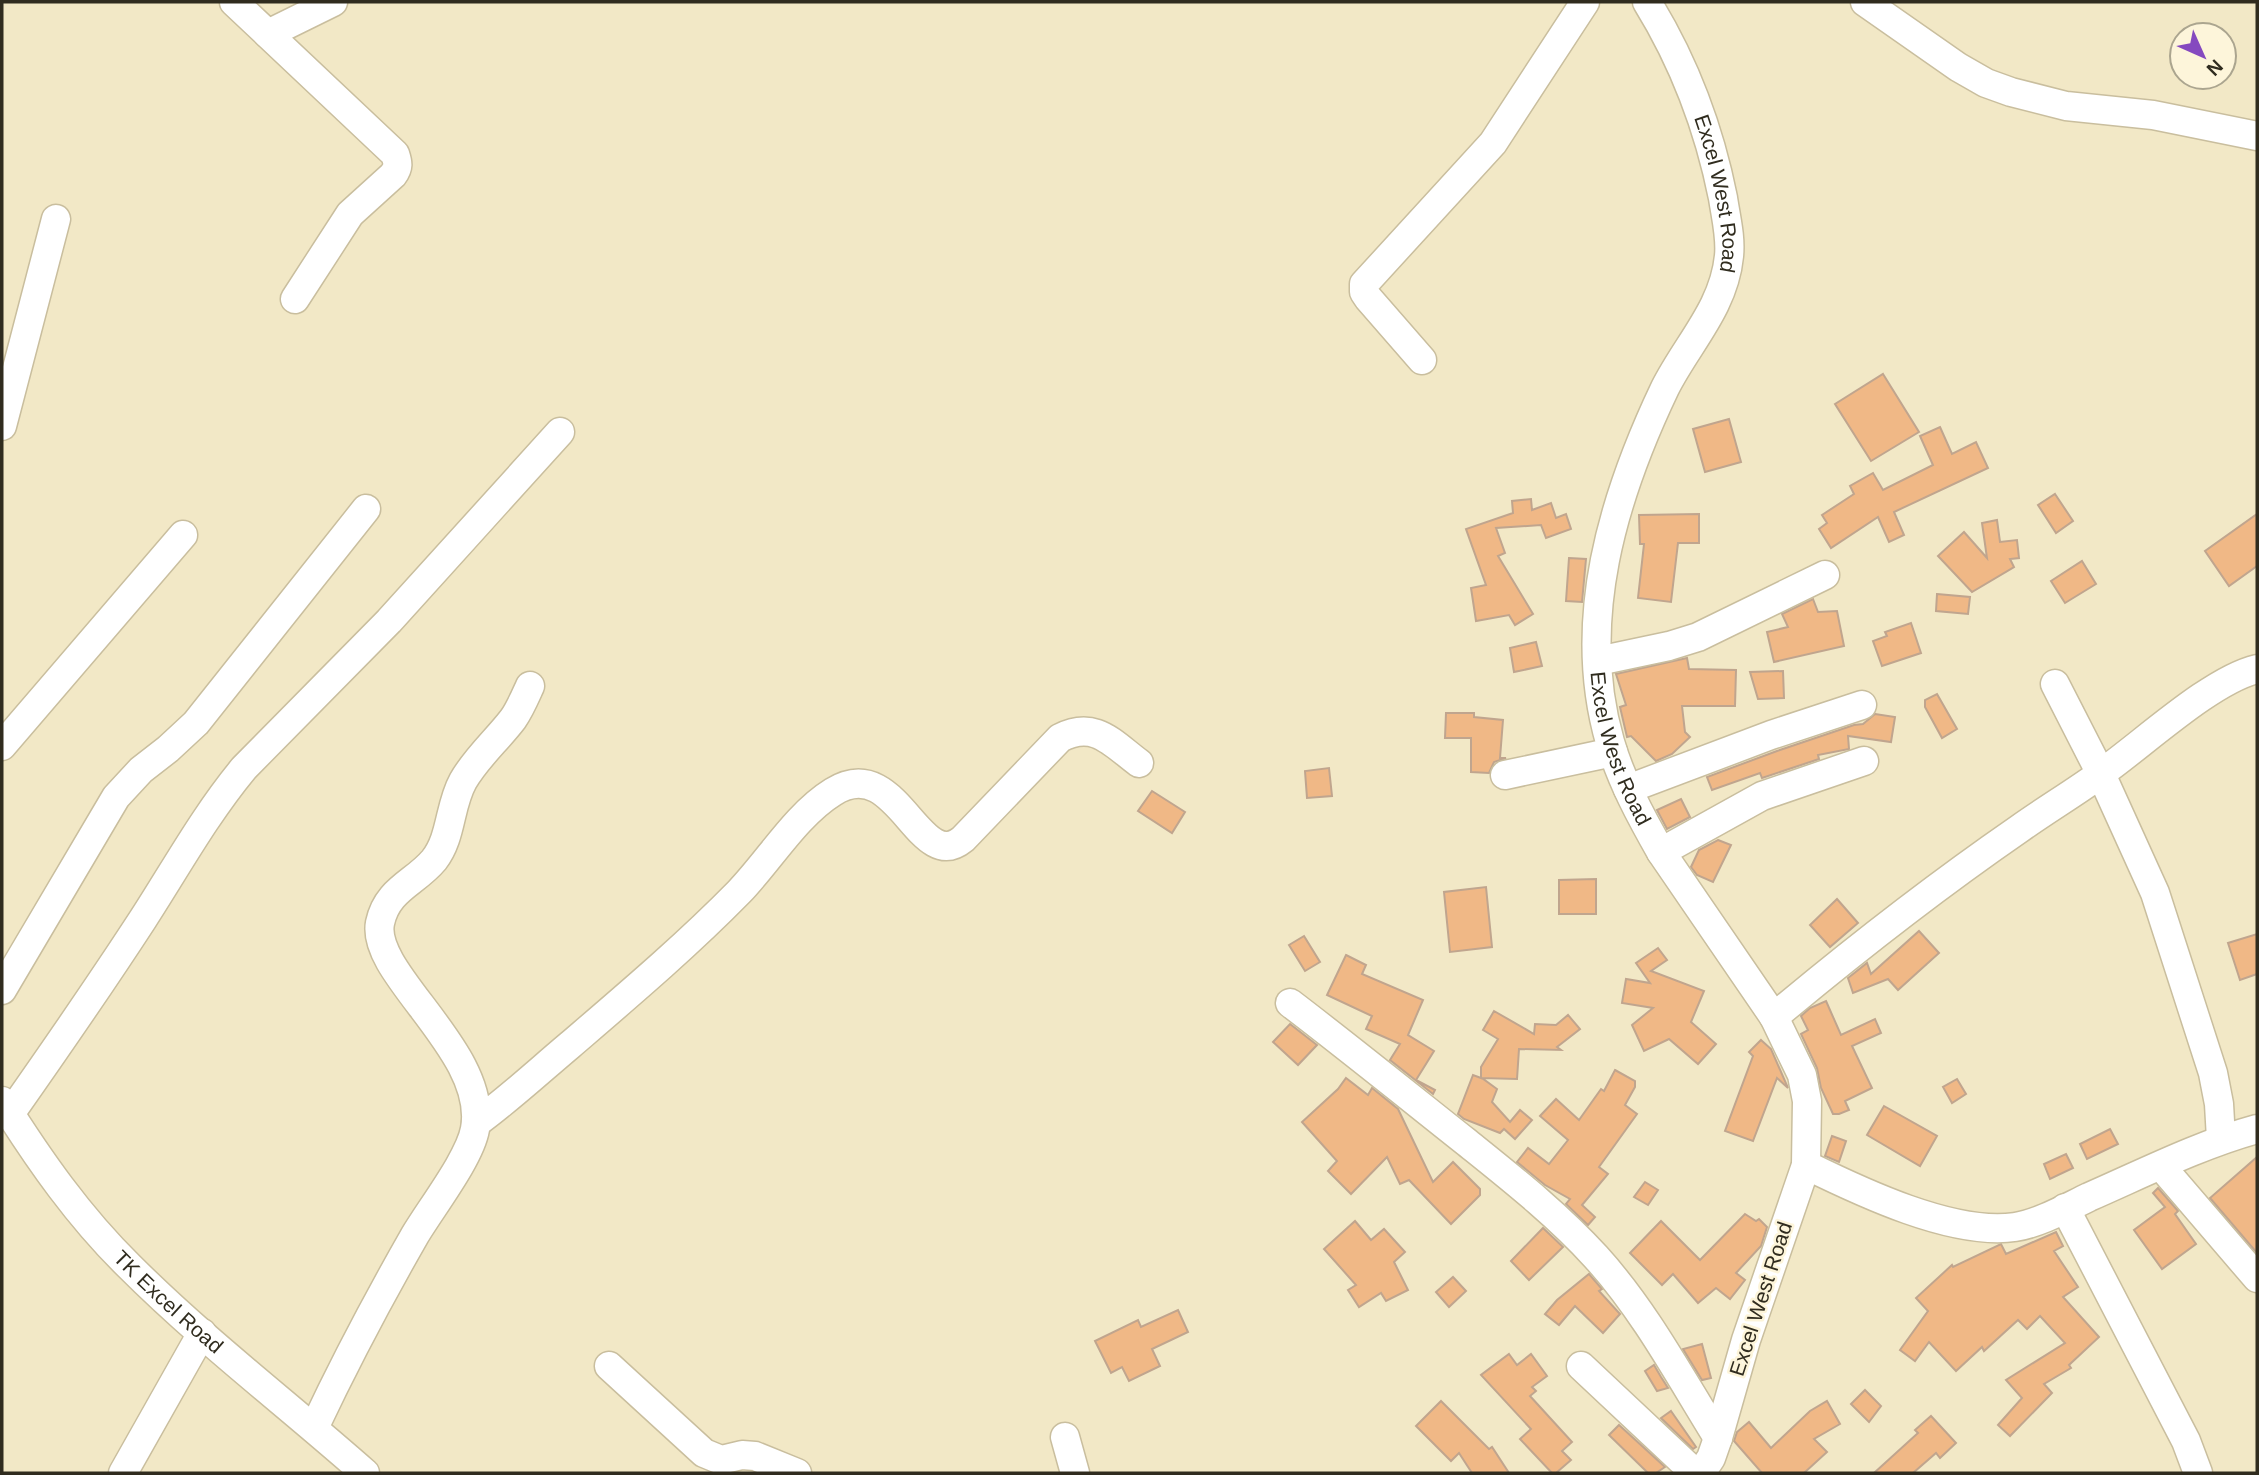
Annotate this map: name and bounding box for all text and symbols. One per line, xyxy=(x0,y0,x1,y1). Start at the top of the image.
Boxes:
north arrow xyxy=(2168,21,2238,91)
text: N xyxy=(2202,55,2227,80)
street label: Excel West Road xyxy=(1690,112,1742,275)
street label: Excel West Road xyxy=(1586,670,1656,829)
street label: Excel West Road xyxy=(1725,1219,1796,1379)
street label: TK Excel Road xyxy=(109,1246,228,1358)

